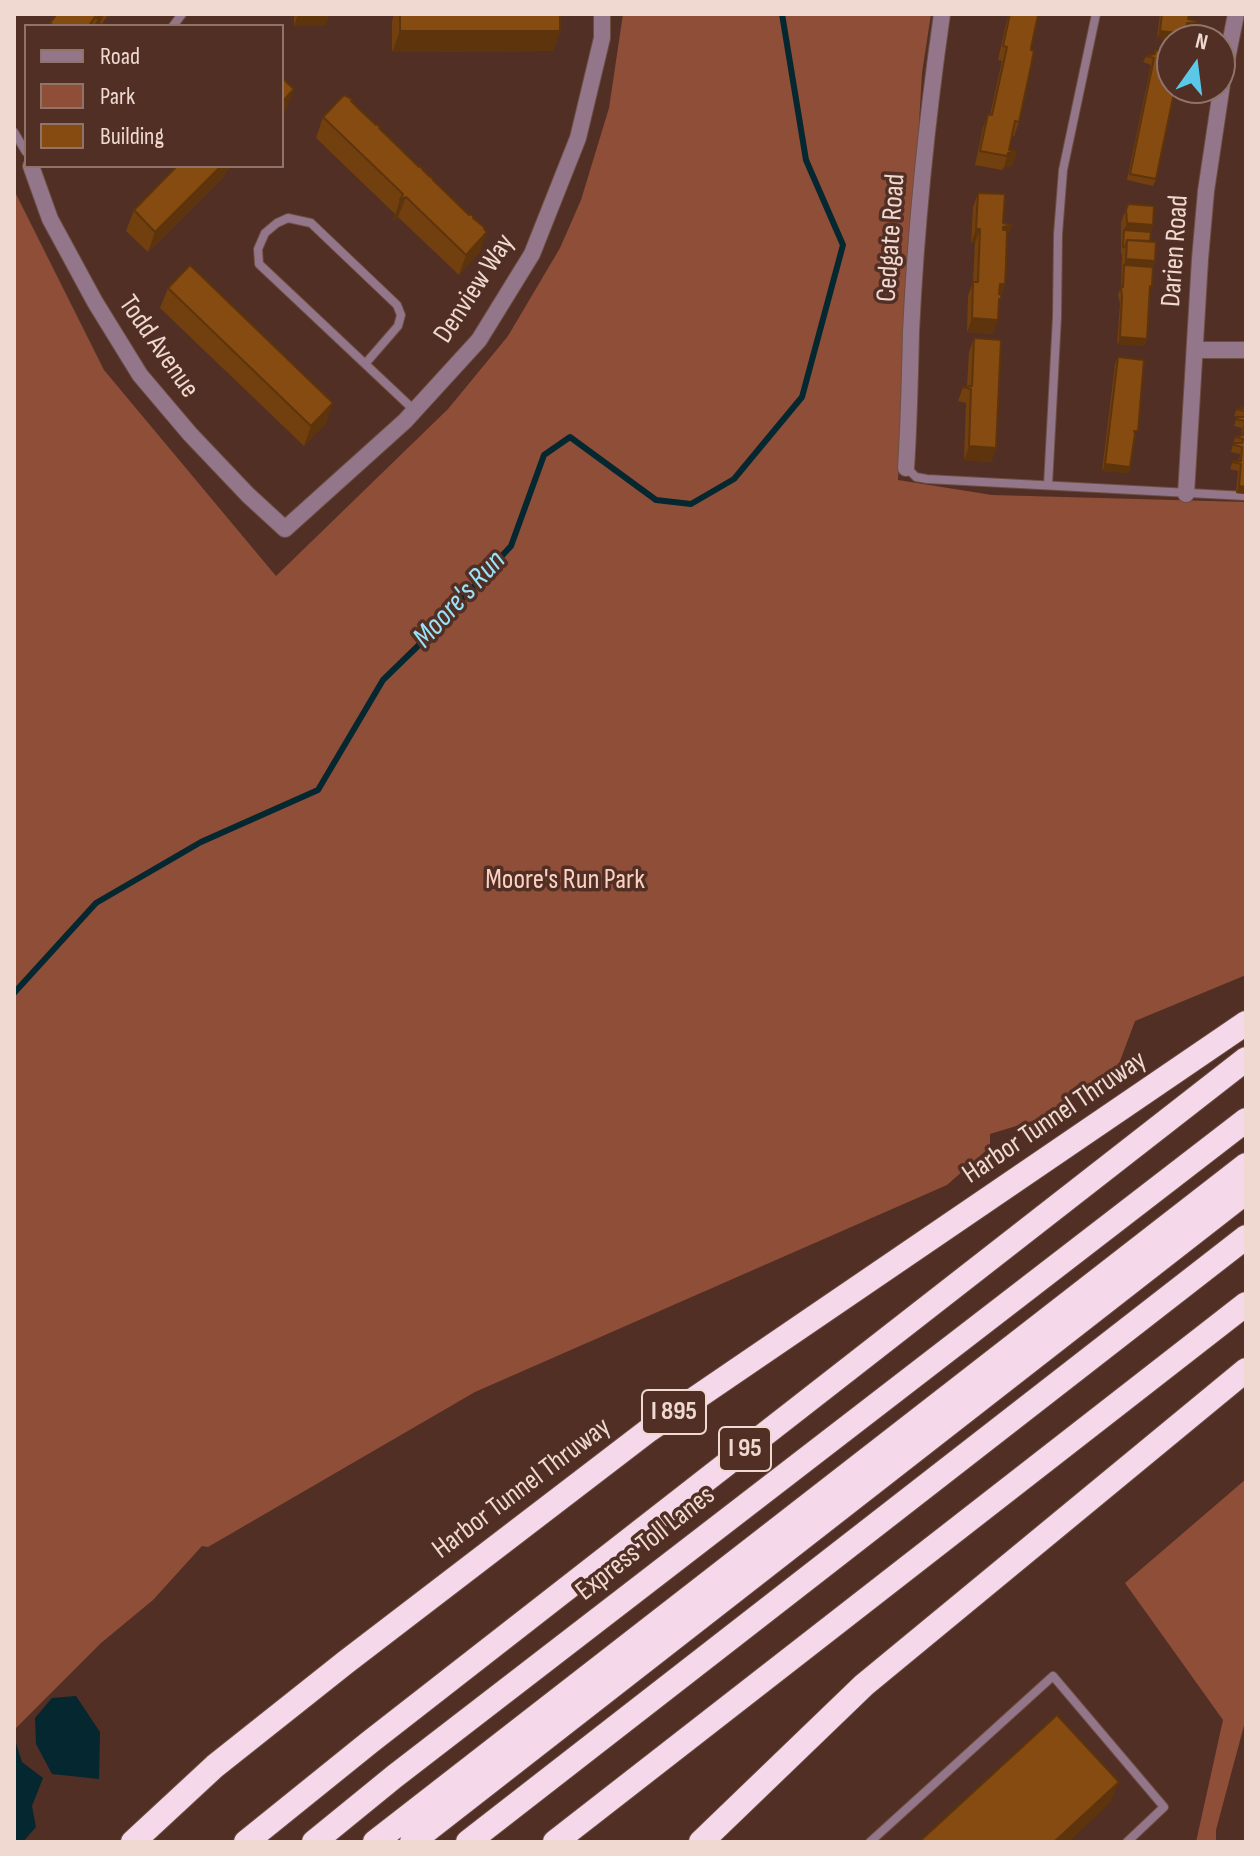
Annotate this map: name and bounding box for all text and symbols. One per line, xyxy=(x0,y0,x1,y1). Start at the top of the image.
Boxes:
legend xyxy=(24,24,284,168)
north arrow xyxy=(1156,24,1236,104)
text: N xyxy=(1192,28,1210,57)
text: Road xyxy=(100,42,140,71)
text: Park xyxy=(100,82,135,111)
text: Building xyxy=(100,122,164,151)
street label: Cedgate Road xyxy=(871,173,913,303)
street label: Darien Road xyxy=(1155,194,1197,308)
street label: Denview Way xyxy=(427,228,523,350)
street label: Todd Avenue xyxy=(111,289,205,405)
water label: Moore's Run xyxy=(406,544,514,656)
park label: Moore's Run Park xyxy=(485,864,645,898)
street label: Harbor Tunnel Thruway xyxy=(957,1044,1153,1192)
road number: I 895 xyxy=(642,1390,706,1434)
street label: Harbor Tunnel Thruway xyxy=(426,1411,618,1567)
road number: I 95 xyxy=(719,1427,771,1471)
street label: Express Toll Lanes xyxy=(570,1479,722,1609)

